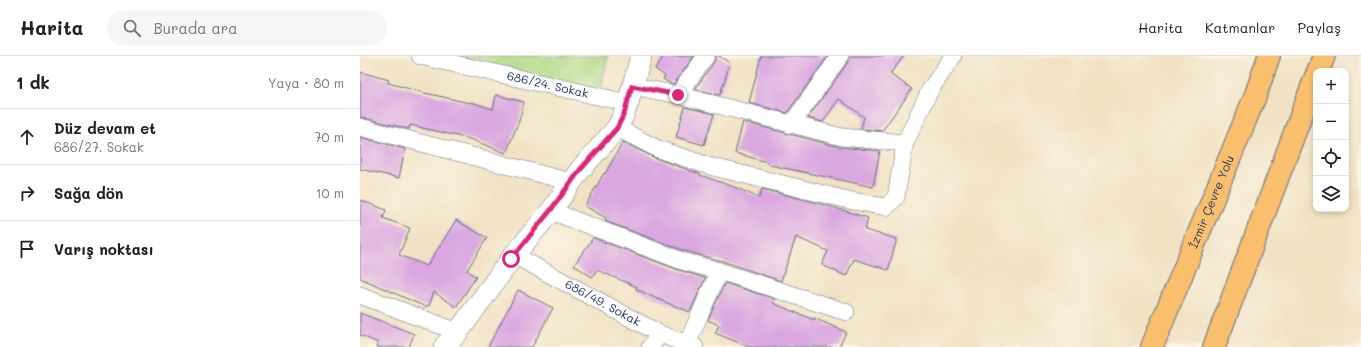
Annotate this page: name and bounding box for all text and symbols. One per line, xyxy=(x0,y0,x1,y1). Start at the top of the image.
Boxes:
search box xyxy=(107,10,387,46)
text: Harita xyxy=(20,15,83,40)
icon: search xyxy=(121,17,143,39)
text: Burada ara xyxy=(153,18,238,38)
text: Harita xyxy=(1138,18,1183,37)
text: Katmanlar xyxy=(1205,18,1275,37)
text: Paylaş xyxy=(1297,18,1341,37)
street label: 686/24. Sokak xyxy=(506,67,590,101)
map controls xyxy=(1313,68,1349,212)
button: + xyxy=(1313,68,1349,104)
text: 1 dk xyxy=(16,71,50,93)
text: Yaya · 80 m xyxy=(268,74,344,91)
route end xyxy=(669,86,687,104)
button: − xyxy=(1313,104,1349,140)
text: Düz devam et xyxy=(54,118,156,138)
icon: ahead xyxy=(16,126,38,148)
text: 70 m xyxy=(314,128,344,145)
text: 686/27. Sokak xyxy=(54,138,144,155)
button: locate xyxy=(1313,140,1349,176)
street label: İzmir Çevre Yolu xyxy=(1184,152,1237,250)
button: layers xyxy=(1313,176,1349,212)
icon: right xyxy=(16,182,38,204)
text: Sağa dön xyxy=(54,183,123,203)
text: 10 m xyxy=(316,184,344,201)
icon: arrive xyxy=(16,238,38,260)
text: Varış noktası xyxy=(54,239,154,259)
route start xyxy=(502,250,520,268)
street label: 686/49. Sokak xyxy=(563,275,644,329)

